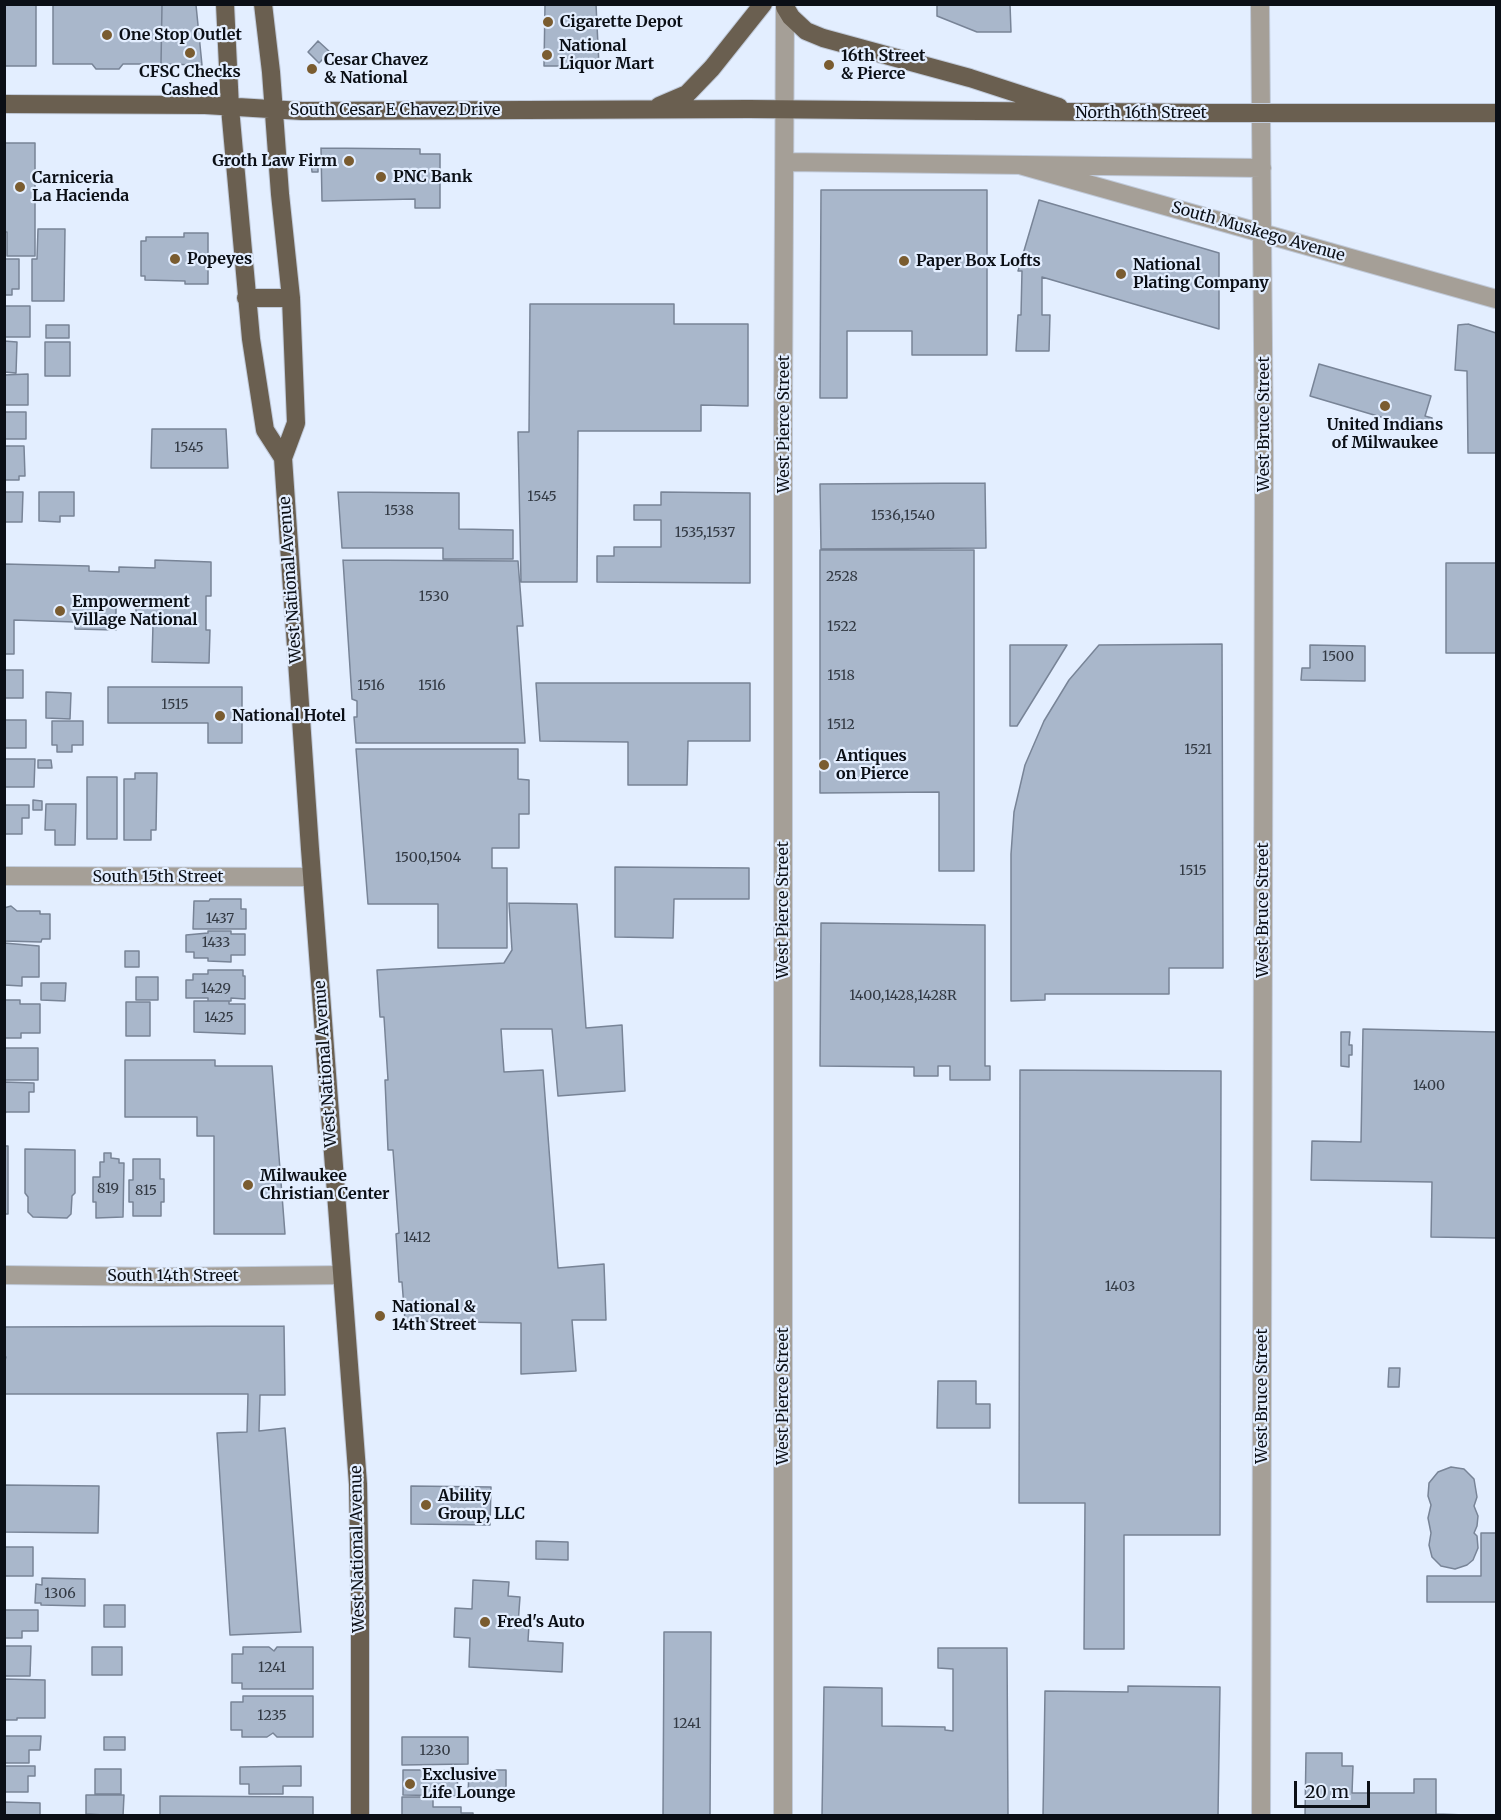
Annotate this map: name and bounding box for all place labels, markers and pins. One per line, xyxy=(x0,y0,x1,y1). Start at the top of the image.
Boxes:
place label: Cigarette Depot xyxy=(560,12,683,32)
marker: Cigarette Depot xyxy=(541,15,555,29)
place label: One Stop Outlet xyxy=(119,25,242,45)
marker: One Stop Outlet xyxy=(100,28,114,42)
place label: National Liquor Mart xyxy=(559,36,654,74)
marker: CFSC Checks Cashed xyxy=(183,46,197,60)
place label: 16th Street & Pierce xyxy=(841,46,925,84)
marker: National Liquor Mart xyxy=(540,48,554,62)
place label: Cesar Chavez & National xyxy=(324,50,428,88)
marker: 16th Street & Pierce xyxy=(822,58,836,72)
place label: CFSC Checks Cashed xyxy=(139,62,241,100)
marker: Cesar Chavez & National xyxy=(305,62,319,76)
place label: Groth Law Firm xyxy=(212,151,337,171)
marker: Groth Law Firm xyxy=(342,154,356,168)
place label: PNC Bank xyxy=(393,167,472,187)
place label: Carniceria La Hacienda xyxy=(32,168,129,206)
marker: PNC Bank xyxy=(374,170,388,184)
marker: Carniceria La Hacienda xyxy=(13,180,27,194)
place label: Popeyes xyxy=(187,249,252,269)
place label: Paper Box Lofts xyxy=(916,251,1041,271)
marker: Popeyes xyxy=(168,252,182,266)
marker: Paper Box Lofts xyxy=(897,254,911,268)
place label: National Plating Company xyxy=(1133,255,1269,293)
marker: National Plating Company xyxy=(1114,267,1128,281)
marker: United Indians of Milwaukee xyxy=(1378,399,1392,413)
place label: United Indians of Milwaukee xyxy=(1327,415,1443,453)
place label: Empowerment Village National xyxy=(72,592,198,630)
marker: Empowerment Village National xyxy=(53,604,67,618)
place label: National Hotel xyxy=(232,706,346,726)
marker: National Hotel xyxy=(213,709,227,723)
place label: Antiques on Pierce xyxy=(836,746,909,784)
marker: Antiques on Pierce xyxy=(817,758,831,772)
place label: Milwaukee Christian Center xyxy=(260,1166,390,1204)
marker: Milwaukee Christian Center xyxy=(241,1178,255,1192)
place label: National & 14th Street xyxy=(392,1297,477,1335)
marker: National & 14th Street xyxy=(373,1309,387,1323)
place label: Ability Group, LLC xyxy=(438,1486,525,1524)
marker: Ability Group, LLC xyxy=(419,1498,433,1512)
place label: Fred's Auto xyxy=(497,1612,585,1632)
marker: Fred's Auto xyxy=(478,1615,492,1629)
place label: Exclusive Life Lounge xyxy=(422,1765,515,1803)
marker: Exclusive Life Lounge xyxy=(403,1777,417,1791)

